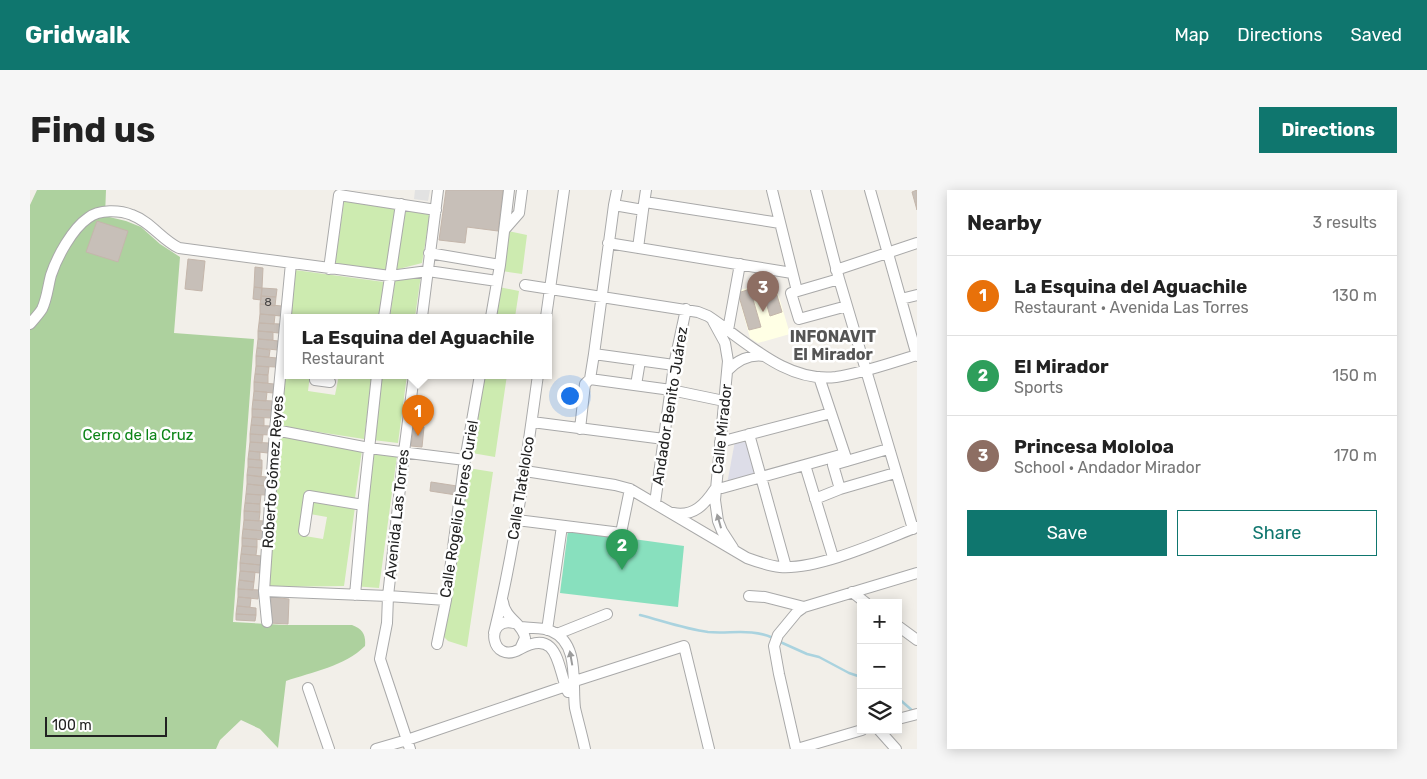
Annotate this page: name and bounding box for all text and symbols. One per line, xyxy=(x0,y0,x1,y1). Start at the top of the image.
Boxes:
text: Gridwalk xyxy=(25,21,130,49)
text: Map xyxy=(1174,24,1209,46)
text: Directions xyxy=(1237,24,1323,46)
text: Saved xyxy=(1351,24,1402,46)
button: Directions xyxy=(1259,107,1397,153)
text: Find us xyxy=(30,109,155,151)
text: Nearby xyxy=(967,210,1042,235)
text: 3 results xyxy=(1312,213,1377,232)
pin: 3 xyxy=(747,271,779,312)
text: La Esquina del Aguachile xyxy=(1014,275,1247,298)
text: 1 xyxy=(979,286,987,305)
text: 130 m xyxy=(1332,286,1377,305)
house number: 8 xyxy=(264,295,272,309)
text: Restaurant · Avenida Las Torres xyxy=(1014,298,1249,317)
popup xyxy=(284,314,552,379)
street label: Andador Benito Juárez xyxy=(649,325,692,487)
text: La Esquina del Aguachile xyxy=(301,326,535,349)
district label: INFONAVIT El Mirador xyxy=(790,327,876,364)
text: Restaurant xyxy=(301,349,384,368)
text: El Mirador xyxy=(1014,355,1109,378)
text: 2 xyxy=(978,366,988,385)
text: 150 m xyxy=(1332,366,1377,385)
text: Sports xyxy=(1014,378,1063,397)
your location xyxy=(557,383,583,409)
street label: Calle Mirador xyxy=(708,383,736,475)
street label: Roberto Gómez Reyes xyxy=(259,395,287,549)
pin: 1 xyxy=(402,395,434,436)
street label: Calle Rogelio Flores Curiel xyxy=(436,419,482,599)
park label: Cerro de la Cruz xyxy=(83,426,194,444)
street label: Calle Tlatelolco xyxy=(504,435,538,541)
text: Princesa Mololoa xyxy=(1014,435,1174,458)
text: 3 xyxy=(978,446,988,465)
text: 170 m xyxy=(1334,446,1377,465)
street label: Avenida Las Torres xyxy=(381,448,413,580)
text: School · Andador Mirador xyxy=(1014,458,1201,477)
button: Save xyxy=(967,510,1167,556)
button: Share xyxy=(1177,510,1377,556)
one-way arrow xyxy=(714,514,722,529)
pin: 2 xyxy=(606,529,638,570)
map controls xyxy=(857,599,902,734)
button: + xyxy=(857,599,902,644)
button: − xyxy=(857,644,902,689)
one-way arrow xyxy=(566,650,574,666)
button: layers xyxy=(857,689,902,734)
scale bar xyxy=(45,714,168,737)
text: 100 m xyxy=(52,717,92,734)

